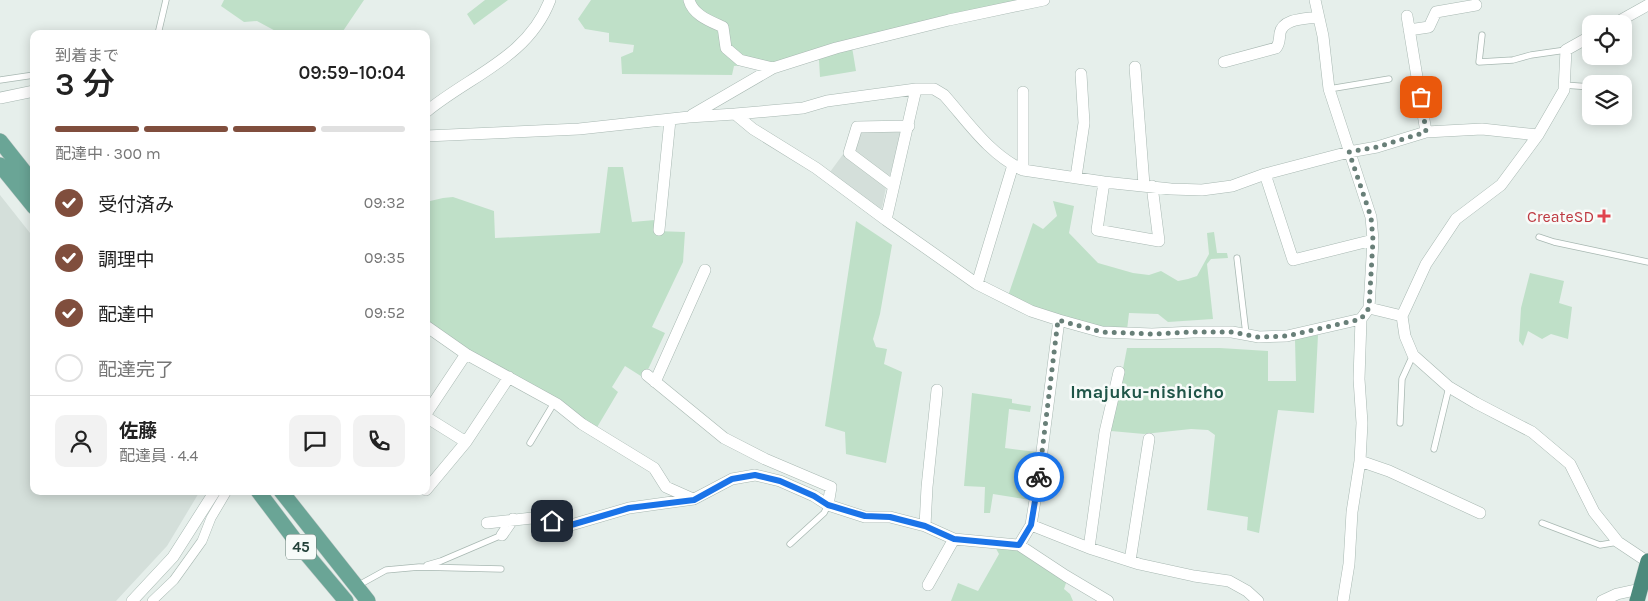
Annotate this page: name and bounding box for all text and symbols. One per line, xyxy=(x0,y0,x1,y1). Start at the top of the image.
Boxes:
map controls xyxy=(1582,15,1632,125)
button: locate xyxy=(1582,15,1632,65)
text: 到着まで xyxy=(55,46,119,65)
text: 09:59–10:04 xyxy=(298,62,405,84)
text: 3 分 xyxy=(55,66,115,103)
button: layers xyxy=(1582,75,1632,125)
pin xyxy=(1400,76,1442,118)
icon: bag xyxy=(1407,83,1435,111)
text: 配達中 · 300 m xyxy=(55,144,161,163)
icon: check xyxy=(55,189,83,217)
text: 09:32 xyxy=(364,193,405,212)
text: 受付済み xyxy=(98,194,174,216)
place label: CreateSD xyxy=(1527,207,1594,226)
marker: CreateSD xyxy=(1598,210,1610,222)
icon: check xyxy=(55,244,83,272)
text: 09:35 xyxy=(364,248,405,267)
text: 調理中 xyxy=(98,249,155,271)
icon: check xyxy=(55,299,83,327)
text: 09:52 xyxy=(364,303,405,322)
text: 配達中 xyxy=(98,304,155,326)
text: 配達完了 xyxy=(98,359,174,381)
district label: Imajuku-nishicho xyxy=(1070,381,1224,403)
button: person xyxy=(55,415,107,467)
button: chat xyxy=(289,415,341,467)
button: phone xyxy=(353,415,405,467)
text: 佐藤 xyxy=(119,420,157,442)
text: 配達員 · 4.4 xyxy=(119,446,198,465)
courier xyxy=(1014,452,1064,502)
icon: bike xyxy=(1025,463,1053,491)
pin xyxy=(531,500,573,542)
icon: home xyxy=(538,507,566,535)
road number: 45 xyxy=(286,534,316,560)

